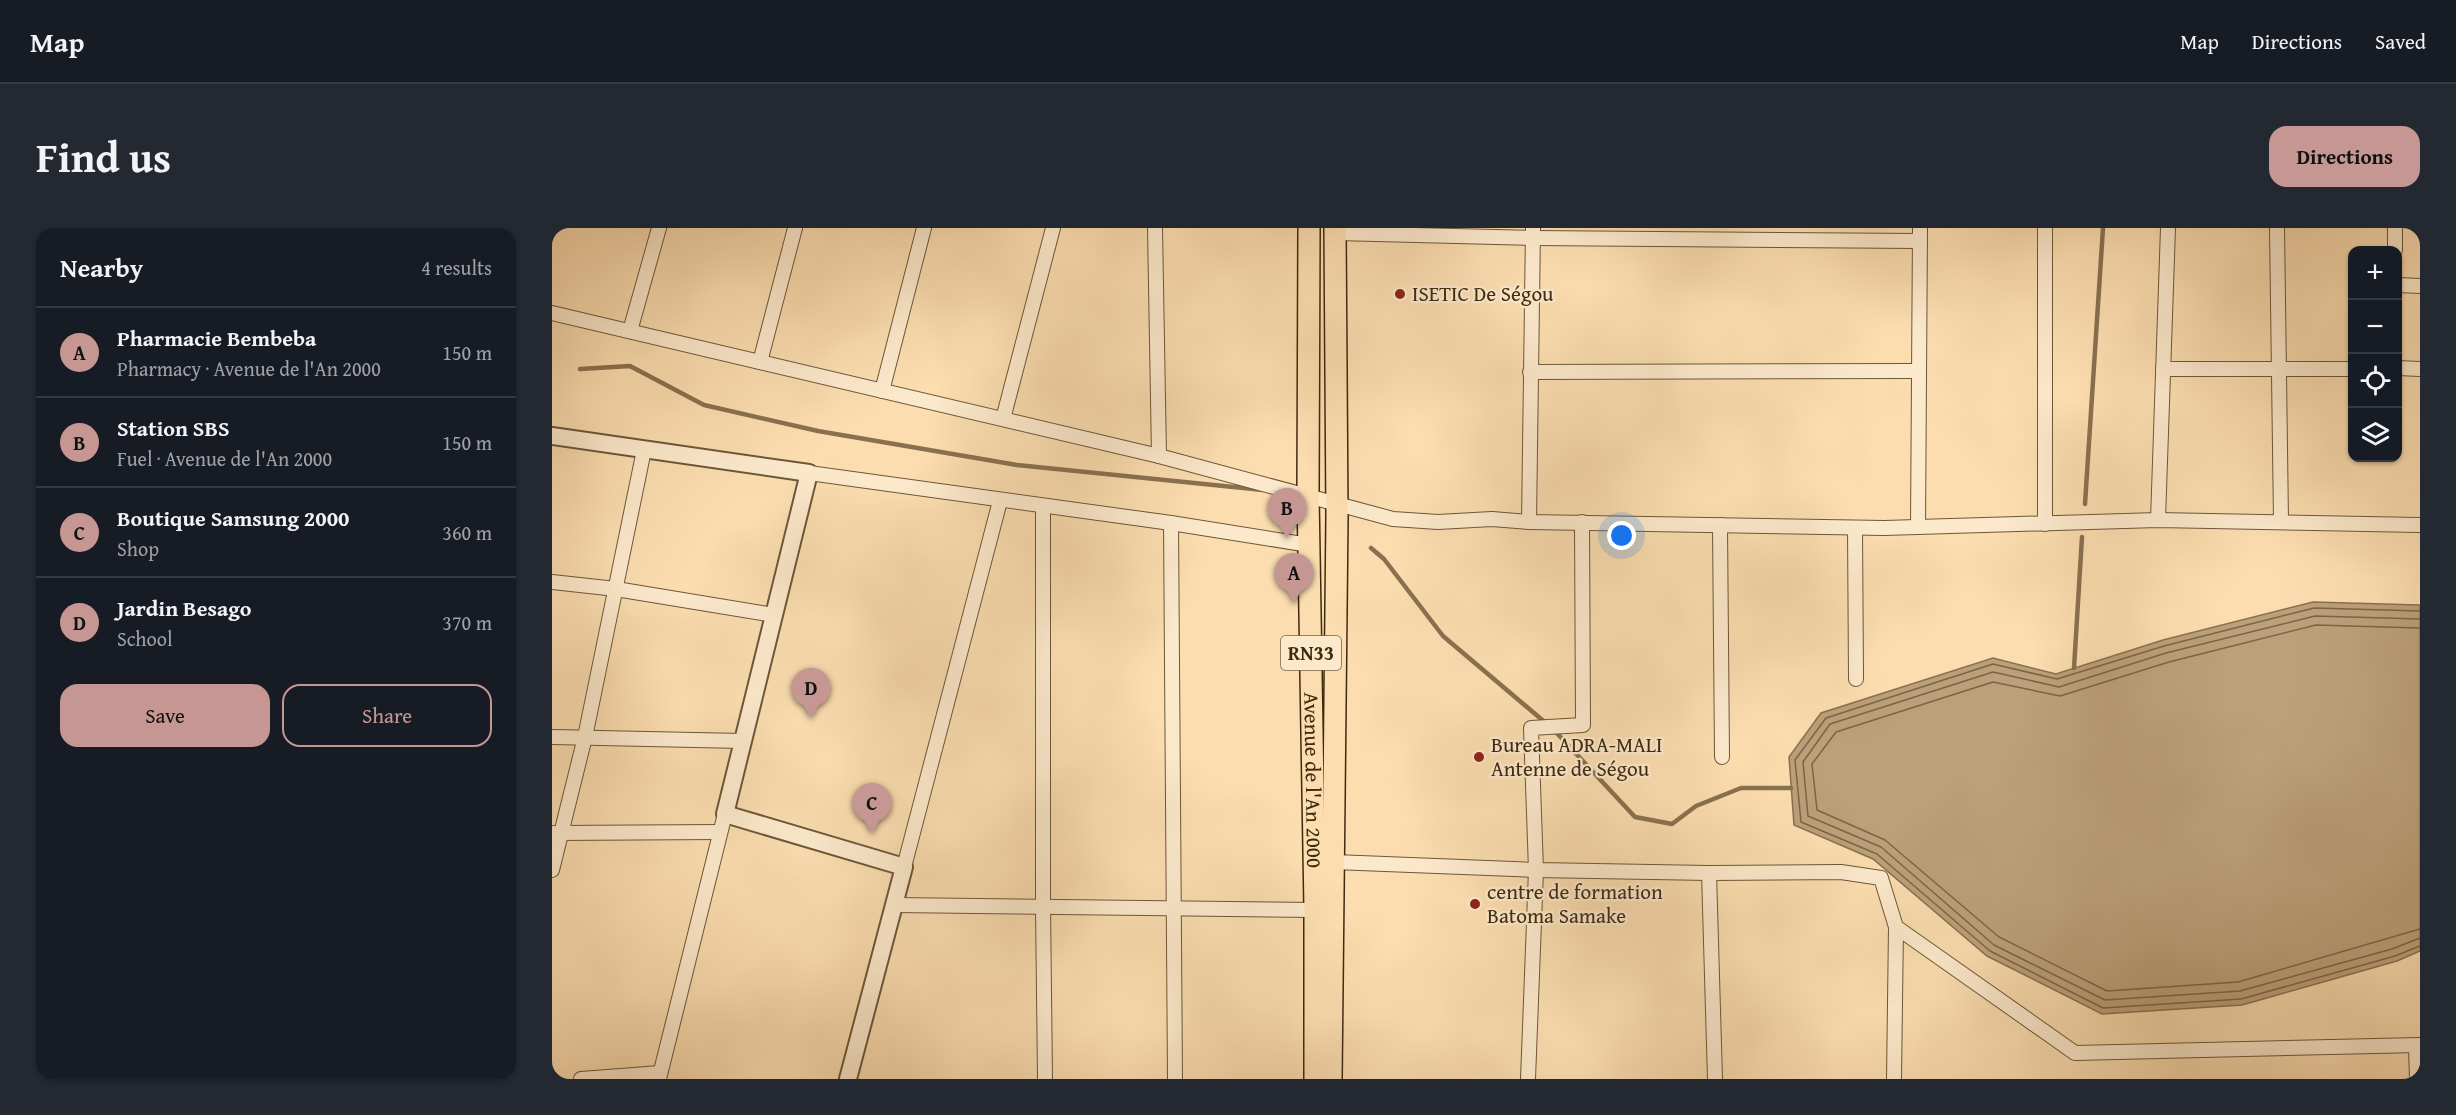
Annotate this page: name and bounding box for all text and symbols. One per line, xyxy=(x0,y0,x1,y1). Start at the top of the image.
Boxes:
text: Map xyxy=(30,21,84,62)
text: Map xyxy=(2180,26,2219,57)
text: Directions xyxy=(2252,26,2342,57)
text: Saved xyxy=(2375,26,2426,57)
text: Find us xyxy=(36,126,171,187)
button: Directions xyxy=(2269,126,2420,187)
map controls xyxy=(2348,246,2402,462)
button: + xyxy=(2348,246,2402,300)
text: Nearby xyxy=(60,248,143,287)
text: 4 results xyxy=(421,253,492,282)
place label: ISETIC De Ségou xyxy=(1412,278,1554,309)
marker: ISETIC De Ségou xyxy=(1393,287,1407,301)
button: − xyxy=(2348,300,2402,354)
text: Pharmacie Bembeba xyxy=(117,322,316,354)
text: A xyxy=(73,338,86,367)
text: 150 m xyxy=(442,338,492,367)
text: Pharmacy · Avenue de l'An 2000 xyxy=(117,354,381,383)
button: locate xyxy=(2348,354,2402,408)
button: layers xyxy=(2348,408,2402,462)
text: Station SBS xyxy=(117,412,230,444)
text: B xyxy=(73,428,86,457)
text: 150 m xyxy=(442,428,492,457)
text: Fuel · Avenue de l'An 2000 xyxy=(117,444,332,473)
pin: B xyxy=(1268,488,1306,538)
text: Boutique Samsung 2000 xyxy=(117,502,349,534)
text: C xyxy=(74,518,85,547)
text: 360 m xyxy=(442,518,492,547)
your location xyxy=(1607,521,1636,550)
text: Shop xyxy=(117,534,159,563)
pin: A xyxy=(1274,554,1314,603)
text: Jardin Besago xyxy=(117,592,251,624)
text: D xyxy=(73,608,86,637)
text: 370 m xyxy=(442,608,492,637)
text: School xyxy=(117,624,173,653)
road number: RN33 xyxy=(1281,636,1341,670)
pin: D xyxy=(792,668,830,718)
button: Save xyxy=(60,684,270,747)
button: Share xyxy=(282,684,492,747)
street label: Avenue de l'An 2000 xyxy=(1296,692,1330,868)
place label: Bureau ADRA-MALI Antenne de Ségou xyxy=(1491,729,1663,784)
marker: Bureau ADRA-MALI Antenne de Ségou xyxy=(1472,750,1486,764)
pin: C xyxy=(852,784,892,833)
place label: centre de formation Batoma Samake xyxy=(1487,876,1663,931)
marker: centre de formation Batoma Samake xyxy=(1468,897,1482,911)

